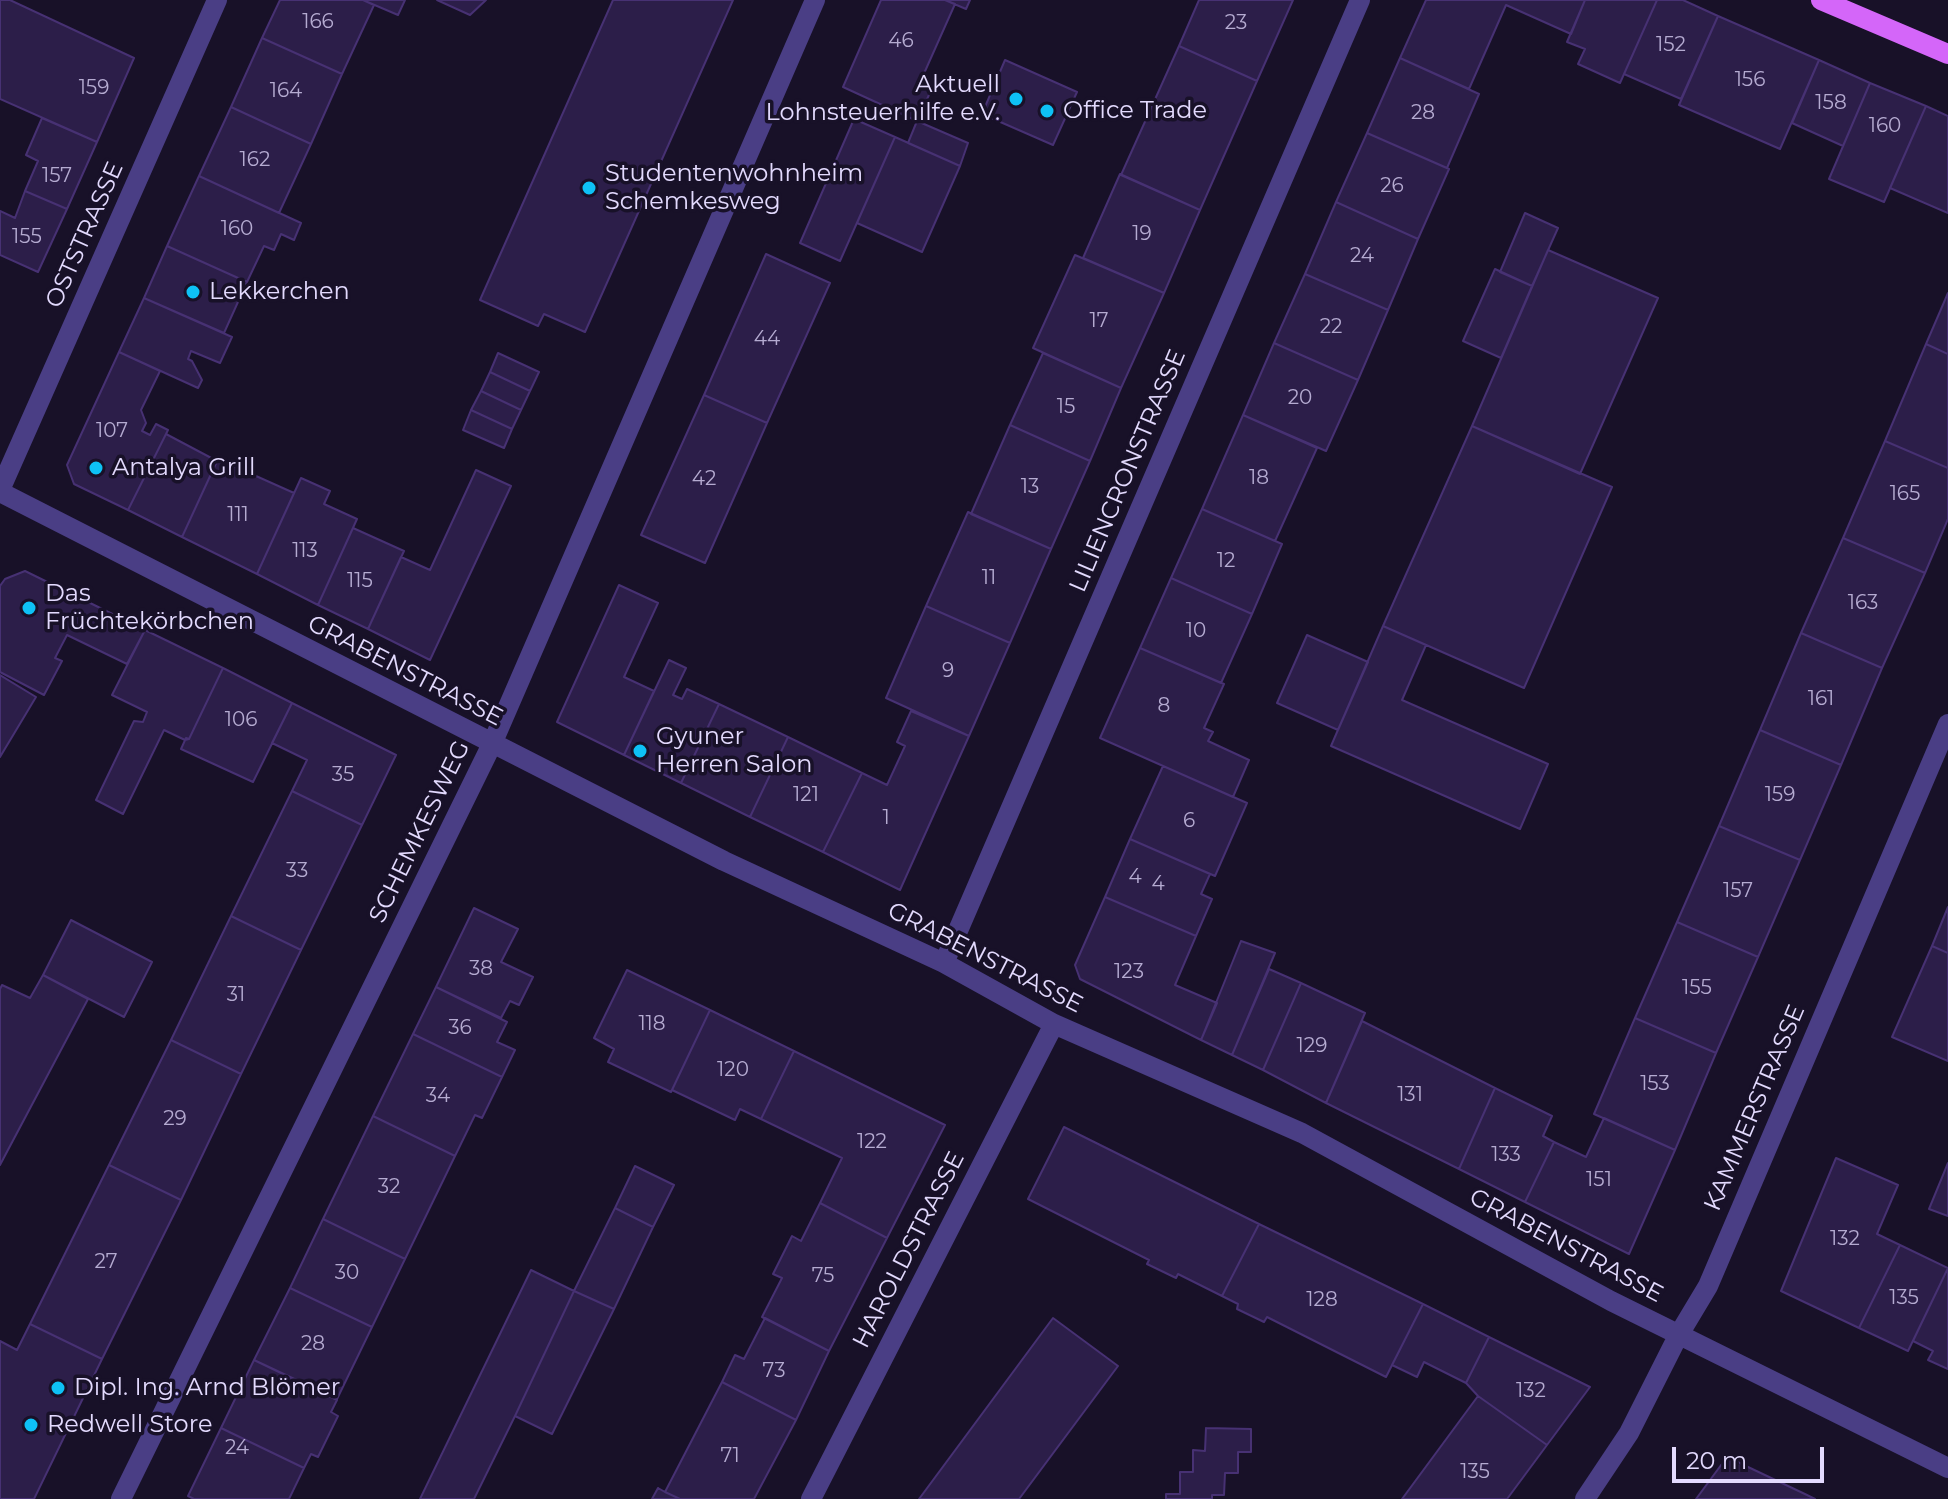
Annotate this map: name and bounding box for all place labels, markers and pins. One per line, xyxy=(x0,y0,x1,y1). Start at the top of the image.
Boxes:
place label: Aktuell Lohnsteuerhilfe e.V. xyxy=(765,71,1000,127)
marker: Aktuell Lohnsteuerhilfe e.V. xyxy=(1007,90,1025,108)
place label: Office Trade xyxy=(1063,97,1207,125)
marker: Office Trade xyxy=(1038,102,1056,120)
place label: Studentenwohnheim Schemkesweg xyxy=(605,160,863,216)
marker: Studentenwohnheim Schemkesweg xyxy=(580,179,598,197)
place label: Lekkerchen xyxy=(209,278,350,306)
marker: Lekkerchen xyxy=(184,283,202,301)
place label: Antalya Grill xyxy=(112,454,256,482)
marker: Antalya Grill xyxy=(87,459,105,477)
place label: Das Früchtekörbchen xyxy=(45,580,254,636)
marker: Das Früchtekörbchen xyxy=(20,599,38,617)
place label: Gyuner Herren Salon xyxy=(656,723,812,779)
marker: Gyuner Herren Salon xyxy=(631,742,649,760)
place label: Dipl. Ing. Arnd Blömer xyxy=(74,1374,340,1402)
marker: Dipl. Ing. Arnd Blömer xyxy=(49,1379,67,1397)
place label: Redwell Store xyxy=(47,1411,212,1439)
marker: Redwell Store xyxy=(22,1416,40,1434)

